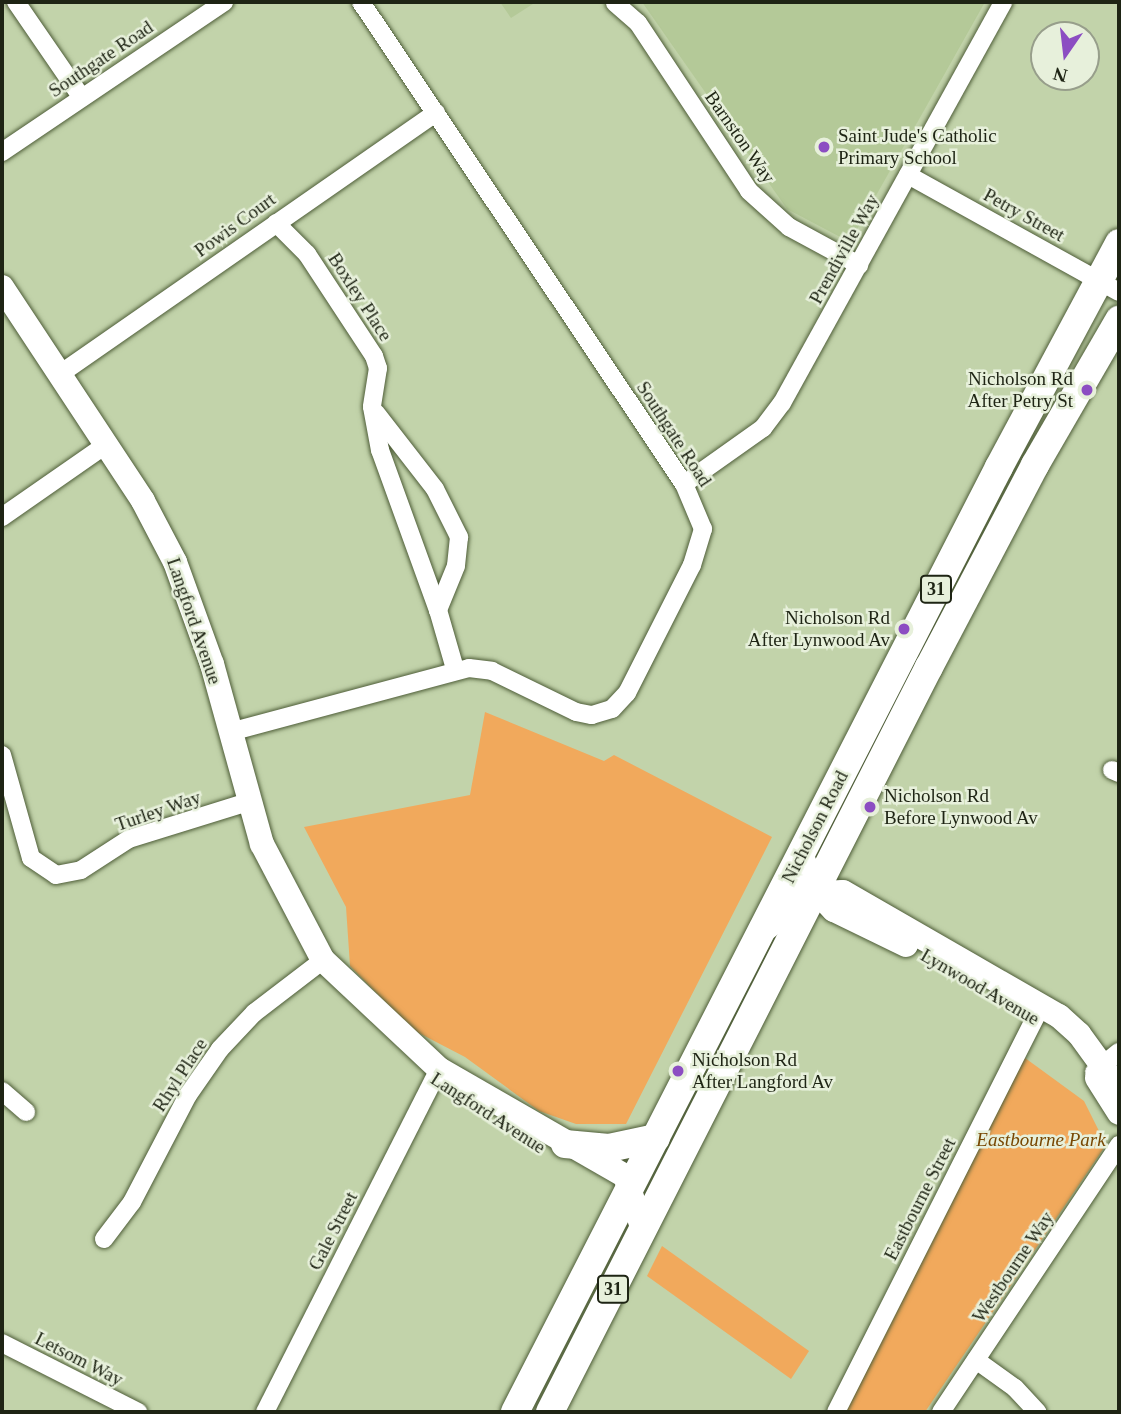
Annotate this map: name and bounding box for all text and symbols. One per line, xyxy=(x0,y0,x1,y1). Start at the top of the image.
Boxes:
street label: Southgate Road xyxy=(45,16,157,102)
north arrow xyxy=(1030,21,1100,91)
text: N xyxy=(1051,63,1069,87)
street label: Barnston Way xyxy=(700,86,780,188)
place label: Saint Jude's Catholic Primary School xyxy=(838,125,997,169)
marker: Saint Jude's Catholic Primary School xyxy=(816,139,832,155)
street label: Petry Street xyxy=(979,183,1069,247)
street label: Powis Court xyxy=(190,188,280,262)
street label: Prendiville Way xyxy=(804,190,884,308)
street label: Boxley Place xyxy=(323,249,397,345)
place label: Nicholson Rd After Petry St xyxy=(967,368,1073,412)
street label: Southgate Road xyxy=(632,377,716,491)
marker: Nicholson Rd After Petry St xyxy=(1079,382,1095,398)
street label: Langford Avenue xyxy=(162,554,226,688)
road number: 31 xyxy=(918,574,954,604)
place label: Nicholson Rd After Lynwood Av xyxy=(747,607,890,651)
marker: Nicholson Rd After Lynwood Av xyxy=(896,621,912,637)
street label: Nicholson Road xyxy=(777,767,853,887)
place label: Nicholson Rd Before Lynwood Av xyxy=(884,785,1039,829)
street label: Turley Way xyxy=(112,786,204,836)
marker: Nicholson Rd Before Lynwood Av xyxy=(862,799,878,815)
street label: Lynwood Avenue xyxy=(916,944,1044,1030)
street label: Rhyl Place xyxy=(148,1034,212,1116)
place label: Nicholson Rd After Langford Av xyxy=(692,1049,834,1093)
marker: Nicholson Rd After Langford Av xyxy=(670,1063,686,1079)
street label: Langford Avenue xyxy=(426,1067,550,1159)
park label: Eastbourne Park xyxy=(976,1129,1106,1151)
street label: Eastbourne Street xyxy=(879,1134,961,1264)
street label: Gale Street xyxy=(304,1188,362,1274)
street label: Westbourne Way xyxy=(967,1207,1059,1327)
road number: 31 xyxy=(596,1274,630,1304)
street label: Letsom Way xyxy=(31,1327,127,1391)

